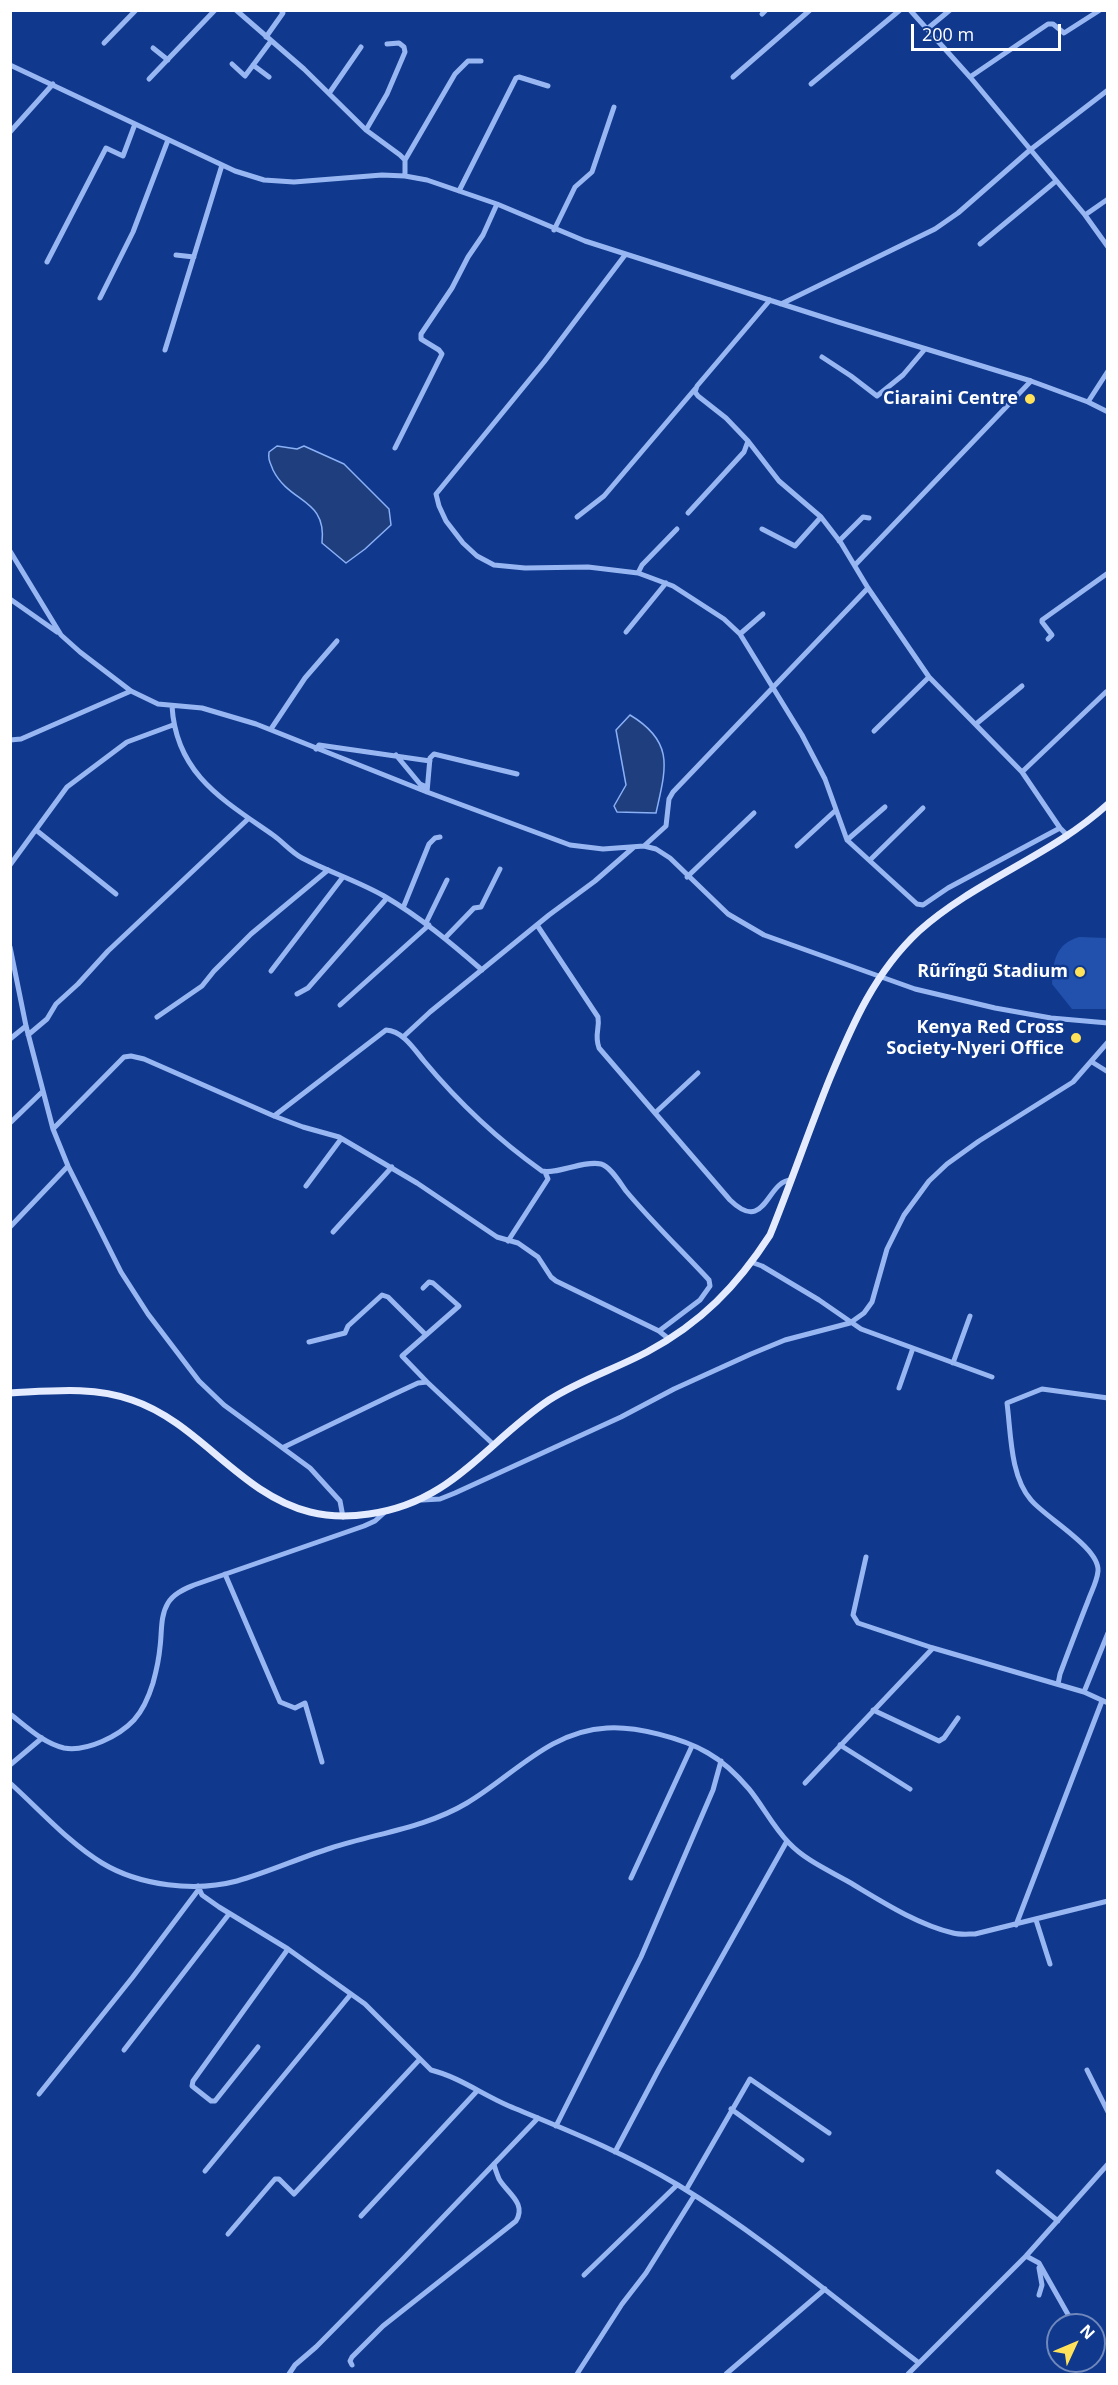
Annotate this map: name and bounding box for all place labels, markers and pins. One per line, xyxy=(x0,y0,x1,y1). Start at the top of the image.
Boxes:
place label: Ciaraini Centre xyxy=(883,388,1018,410)
marker: Ciaraini Centre xyxy=(1023,392,1037,406)
place label: Rũrĩngũ Stadium xyxy=(917,961,1068,983)
marker: Rũrĩngũ Stadium xyxy=(1073,965,1087,979)
place label: Kenya Red Cross Society-Nyeri Office xyxy=(886,1017,1064,1060)
marker: Kenya Red Cross Society-Nyeri Office xyxy=(1069,1031,1083,1045)

